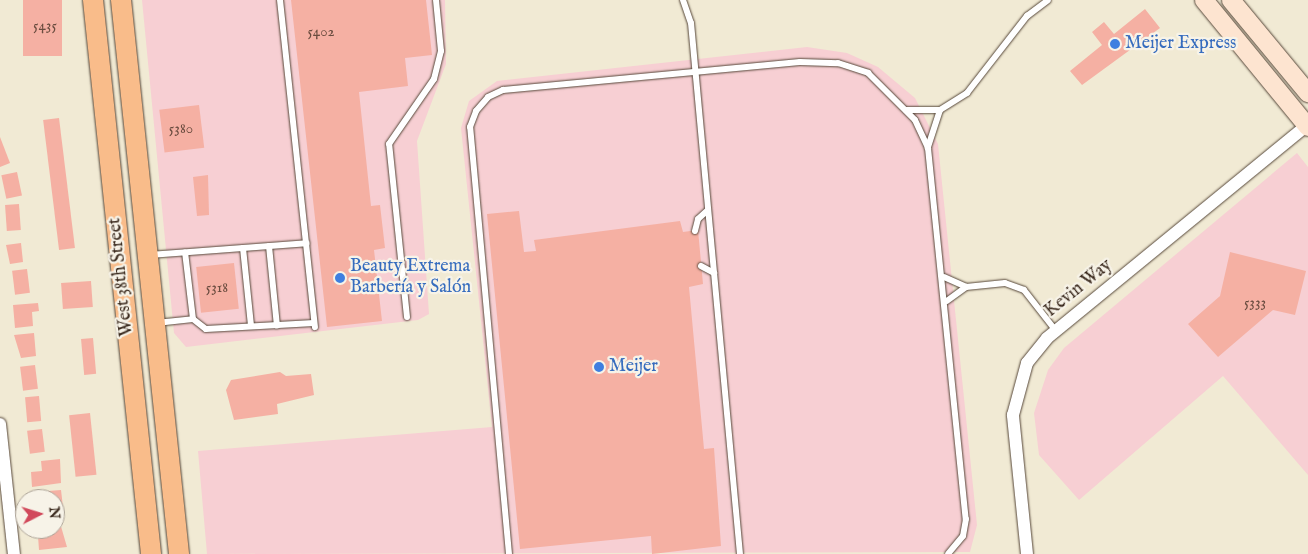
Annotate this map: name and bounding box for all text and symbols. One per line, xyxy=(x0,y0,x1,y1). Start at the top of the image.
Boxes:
house number: 5435 xyxy=(33,17,57,35)
house number: 5402 xyxy=(307,23,335,41)
place label: Meijer Express xyxy=(1125,33,1236,55)
marker: Meijer Express xyxy=(1109,38,1121,50)
house number: 5380 xyxy=(169,120,193,138)
street label: West 38th Street xyxy=(105,217,139,337)
street label: Kevin Way xyxy=(1041,255,1117,323)
place label: Beauty Extrema Barbería y Salón xyxy=(350,257,471,300)
marker: Beauty Extrema Barbería y Salón xyxy=(334,272,346,284)
house number: 5318 xyxy=(206,279,228,297)
house number: 5333 xyxy=(1244,294,1266,312)
place label: Meijer xyxy=(609,356,658,378)
marker: Meijer xyxy=(593,361,605,373)
north arrow xyxy=(15,489,65,539)
text: N xyxy=(44,506,63,520)

